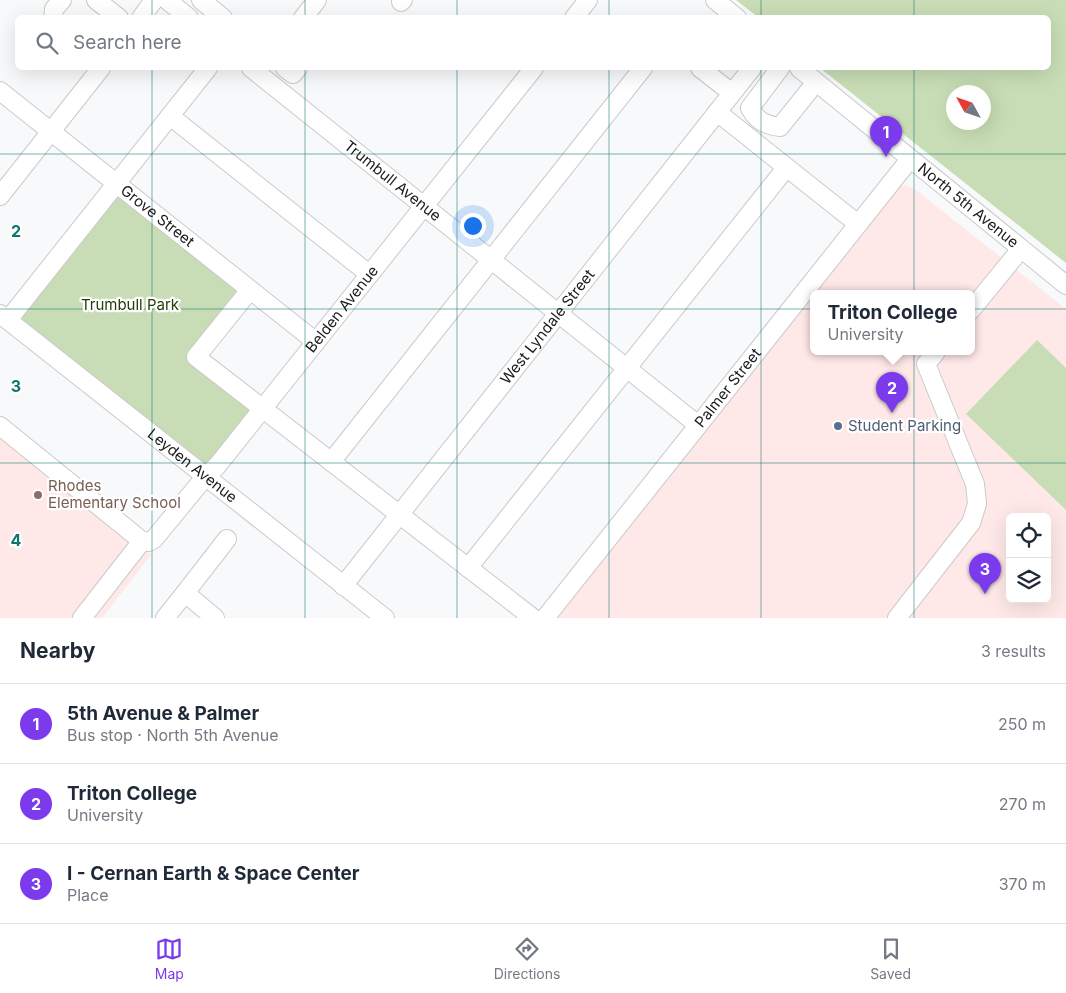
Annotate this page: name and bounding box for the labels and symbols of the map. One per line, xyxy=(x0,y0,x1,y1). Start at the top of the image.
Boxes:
north arrow xyxy=(946,85,991,130)
pin: 1 xyxy=(870,116,902,157)
street label: Trumbull Avenue xyxy=(340,136,445,225)
street label: North 5th Avenue xyxy=(914,159,1023,252)
street label: Grove Street xyxy=(117,181,198,251)
your location xyxy=(460,213,486,239)
text: 2 xyxy=(11,221,21,241)
street label: Belden Avenue xyxy=(301,261,382,356)
street label: West Lyndale Street xyxy=(496,265,598,388)
park label: Trumbull Park xyxy=(81,295,180,314)
street label: Palmer Street xyxy=(690,344,765,431)
pin: 2 xyxy=(876,372,908,413)
text: 3 xyxy=(11,376,21,396)
place label: Student Parking xyxy=(848,416,961,435)
marker: Student Parking xyxy=(832,420,844,432)
street label: Leyden Avenue xyxy=(144,424,241,507)
place label: Rhodes Elementary School xyxy=(48,476,181,512)
marker: Rhodes Elementary School xyxy=(32,489,44,501)
text: 4 xyxy=(11,530,22,550)
pin: 3 xyxy=(969,553,1001,594)

